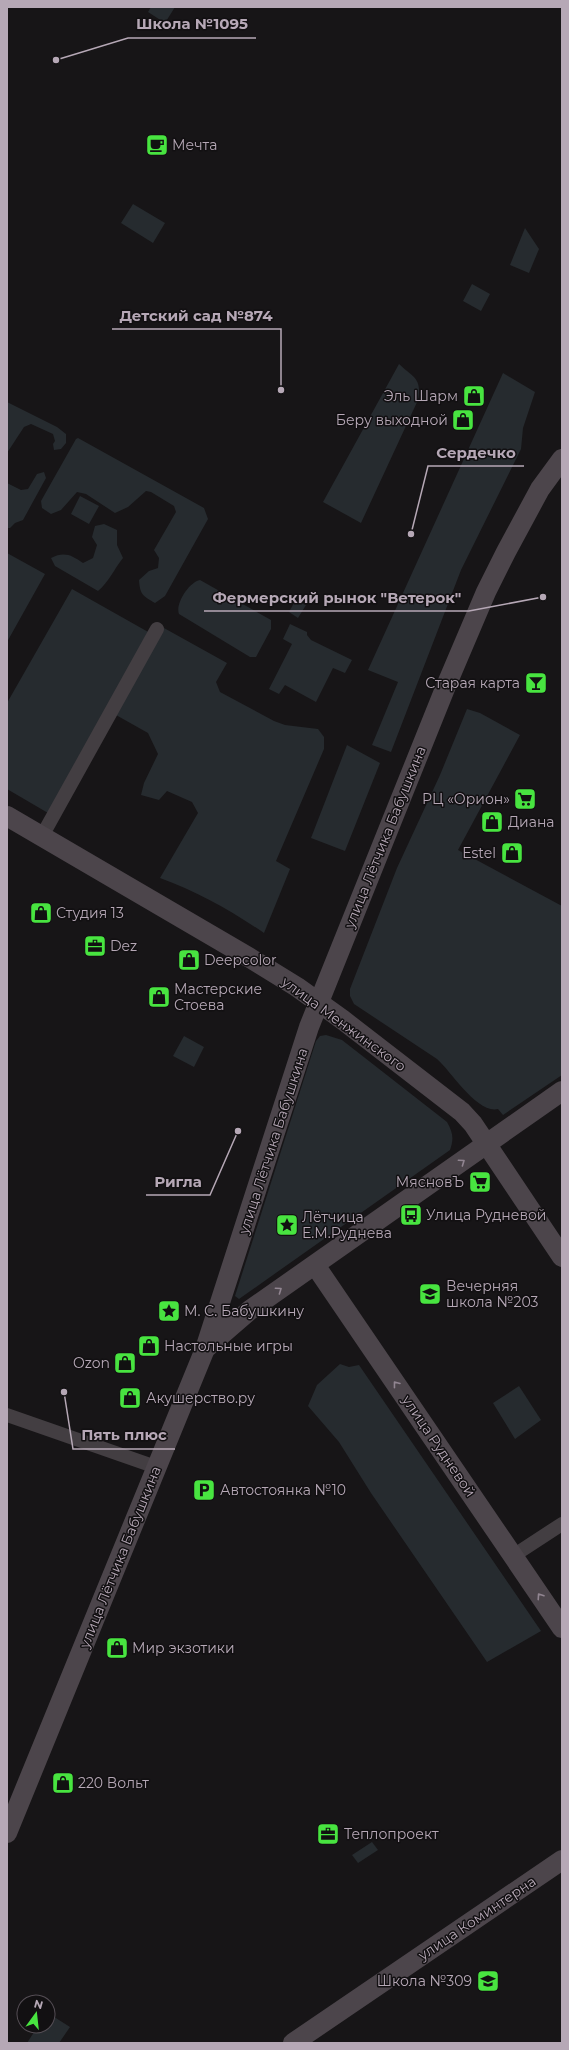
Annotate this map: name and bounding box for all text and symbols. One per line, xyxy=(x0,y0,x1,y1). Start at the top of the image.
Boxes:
callout: Школа №1095 xyxy=(128,11,256,38)
text: Школа №1095 xyxy=(136,14,248,33)
cafe icon: Мечта xyxy=(144,132,170,158)
place label: Мечта xyxy=(172,136,217,154)
callout: Детский сад №874 xyxy=(112,302,281,329)
text: Детский сад №874 xyxy=(119,306,273,325)
shop icon: Эль Шарм xyxy=(461,383,487,409)
place label: Эль Шарм xyxy=(384,387,458,405)
shop icon: Беру выходной xyxy=(450,407,476,433)
place label: Беру выходной xyxy=(336,411,448,429)
callout: Сердечко xyxy=(428,439,524,466)
text: Сердечко xyxy=(436,443,516,462)
callout: Фермерский рынок "Ветерок" xyxy=(204,584,469,611)
text: Фермерский рынок "Ветерок" xyxy=(213,588,461,607)
bar icon: Старая карта xyxy=(523,670,549,696)
place label: Старая карта xyxy=(425,674,520,692)
street label: улица Лётчика Бабушкина xyxy=(340,743,430,932)
supermarket icon: РЦ «Орион» xyxy=(512,786,538,812)
place label: РЦ «Орион» xyxy=(422,790,510,808)
shop icon: Диана xyxy=(479,809,505,835)
place label: Диана xyxy=(508,813,555,831)
shop icon: Estel xyxy=(499,840,525,866)
place label: Estel xyxy=(462,844,496,862)
shop icon: Студия 13 xyxy=(28,900,54,926)
place label: Студия 13 xyxy=(56,904,124,922)
office icon: Dez xyxy=(82,933,108,959)
place label: Dez xyxy=(110,937,137,955)
shop icon: Deepcolor xyxy=(176,947,202,973)
place label: Deepcolor xyxy=(204,951,277,969)
street label: улица Менжинского xyxy=(277,972,410,1075)
place label: Мастерские Стоева xyxy=(174,980,262,1014)
shop icon: Мастерские Стоева xyxy=(146,984,172,1010)
street label: улица Лётчика Бабушкина xyxy=(234,1046,312,1237)
one-way arrow xyxy=(458,1159,465,1167)
callout: Ригла xyxy=(146,1168,210,1195)
supermarket icon: МясновЪ xyxy=(467,1169,493,1195)
text: Ригла xyxy=(154,1172,202,1191)
place label: МясновЪ xyxy=(396,1173,464,1191)
bus stop icon: Улица Рудневой xyxy=(398,1202,424,1228)
place label: Улица Рудневой xyxy=(426,1206,547,1224)
place label: Лётчица Е.М.Руднева xyxy=(302,1208,392,1242)
place icon: Лётчица Е.М.Руднева xyxy=(274,1212,300,1238)
place label: Вечерняя школа №203 xyxy=(446,1277,539,1311)
school or university icon: Вечерняя школа №203 xyxy=(417,1281,443,1307)
one-way arrow xyxy=(274,1288,281,1295)
place icon: М. С. Бабушкину xyxy=(156,1298,182,1324)
place label: М. С. Бабушкину xyxy=(184,1302,304,1320)
shop icon: Настольные игры xyxy=(136,1333,162,1359)
place label: Настольные игры xyxy=(164,1337,293,1355)
shop icon: Ozon xyxy=(112,1350,138,1376)
place label: Ozon xyxy=(73,1354,110,1372)
one-way arrow xyxy=(394,1382,401,1389)
shop icon: Акушерство.ру xyxy=(117,1385,143,1411)
place label: Акушерство.ру xyxy=(146,1389,255,1407)
street label: улица Рудневой xyxy=(398,1391,480,1500)
callout: Пять плюс xyxy=(73,1422,175,1449)
text: Пять плюс xyxy=(81,1425,167,1444)
street label: улица Лётчика Бабушкина xyxy=(75,1463,165,1652)
parking icon: Автостоянка №10 xyxy=(191,1477,217,1503)
place label: Автостоянка №10 xyxy=(220,1481,346,1499)
one-way arrow xyxy=(537,1593,545,1600)
shop icon: Мир экзотики xyxy=(104,1635,130,1661)
place label: Мир экзотики xyxy=(132,1639,235,1657)
shop icon: 220 Вольт xyxy=(50,1770,76,1796)
place label: 220 Вольт xyxy=(78,1774,149,1792)
office icon: Теплопроект xyxy=(315,1821,341,1847)
place label: Теплопроект xyxy=(344,1825,439,1843)
street label: улица Коминтерна xyxy=(414,1872,539,1965)
school or university icon: Школа №309 xyxy=(475,1968,501,1994)
place label: Школа №309 xyxy=(377,1972,472,1990)
north arrow xyxy=(16,1994,56,2034)
text: N xyxy=(32,1996,45,2012)

